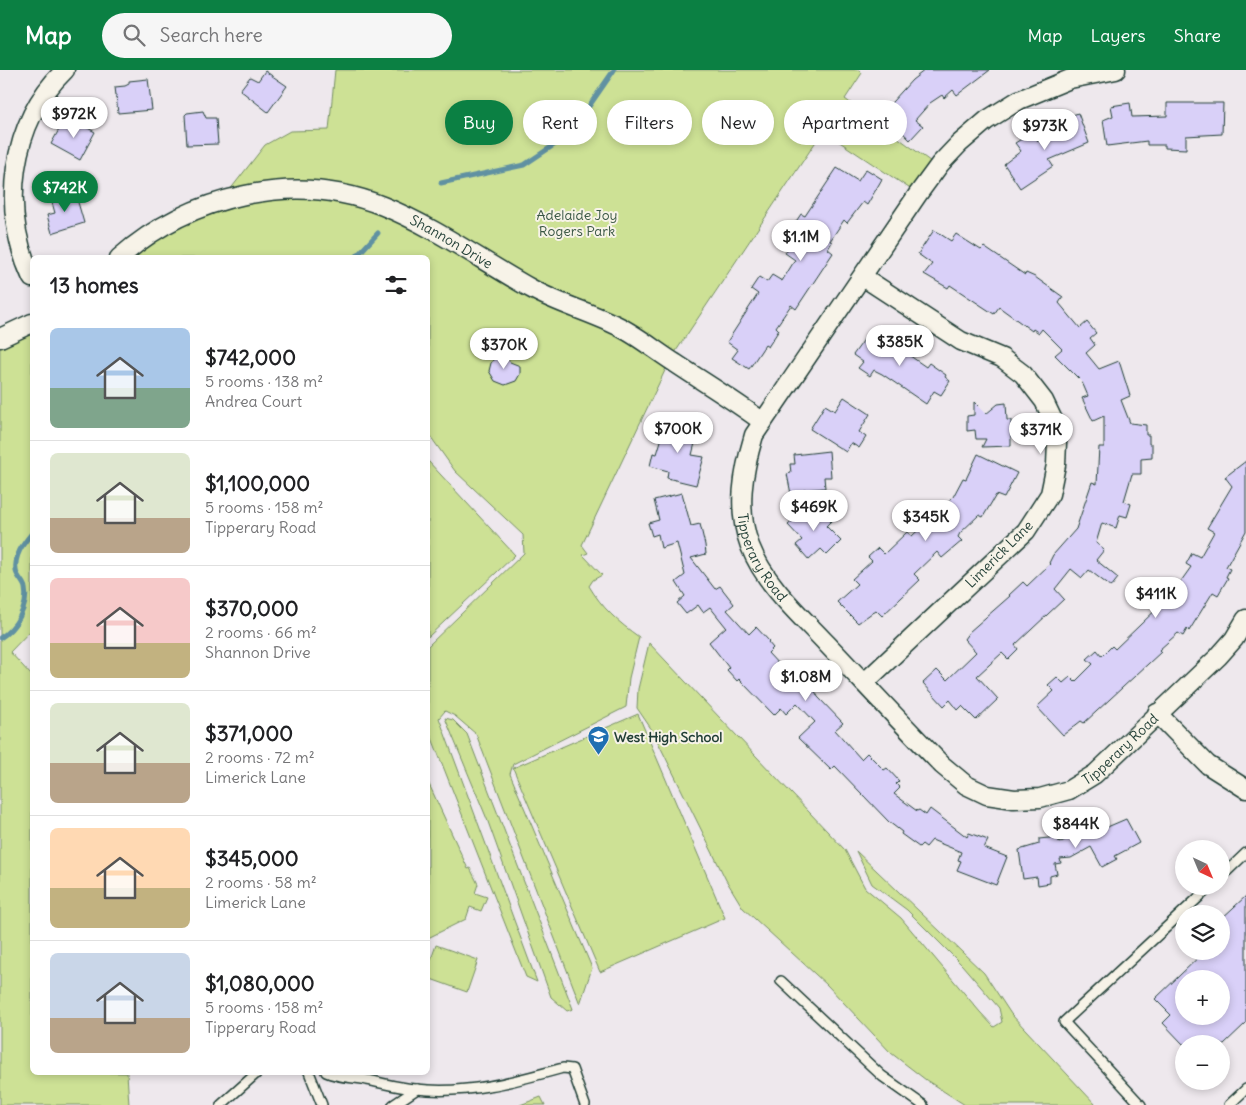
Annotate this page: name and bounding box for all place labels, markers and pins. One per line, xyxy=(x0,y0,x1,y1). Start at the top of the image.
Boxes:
pin: $972K xyxy=(39,97,109,139)
pin: $973K xyxy=(1010,108,1080,151)
pin: $742K xyxy=(30,170,100,213)
pin: $1.1M xyxy=(766,220,836,262)
pin: $385K xyxy=(865,324,935,367)
pin: $370K xyxy=(469,328,539,370)
pin: $700K xyxy=(643,412,713,454)
pin: $371K xyxy=(1006,412,1076,455)
pin: $469K xyxy=(779,490,849,532)
pin: $345K xyxy=(891,500,961,542)
pin: $411K xyxy=(1121,576,1191,619)
pin: $1.08M xyxy=(765,660,847,702)
school or university icon: West High School xyxy=(586,725,610,756)
place label: West High School xyxy=(614,728,722,746)
pin: $844K xyxy=(1041,806,1111,849)

